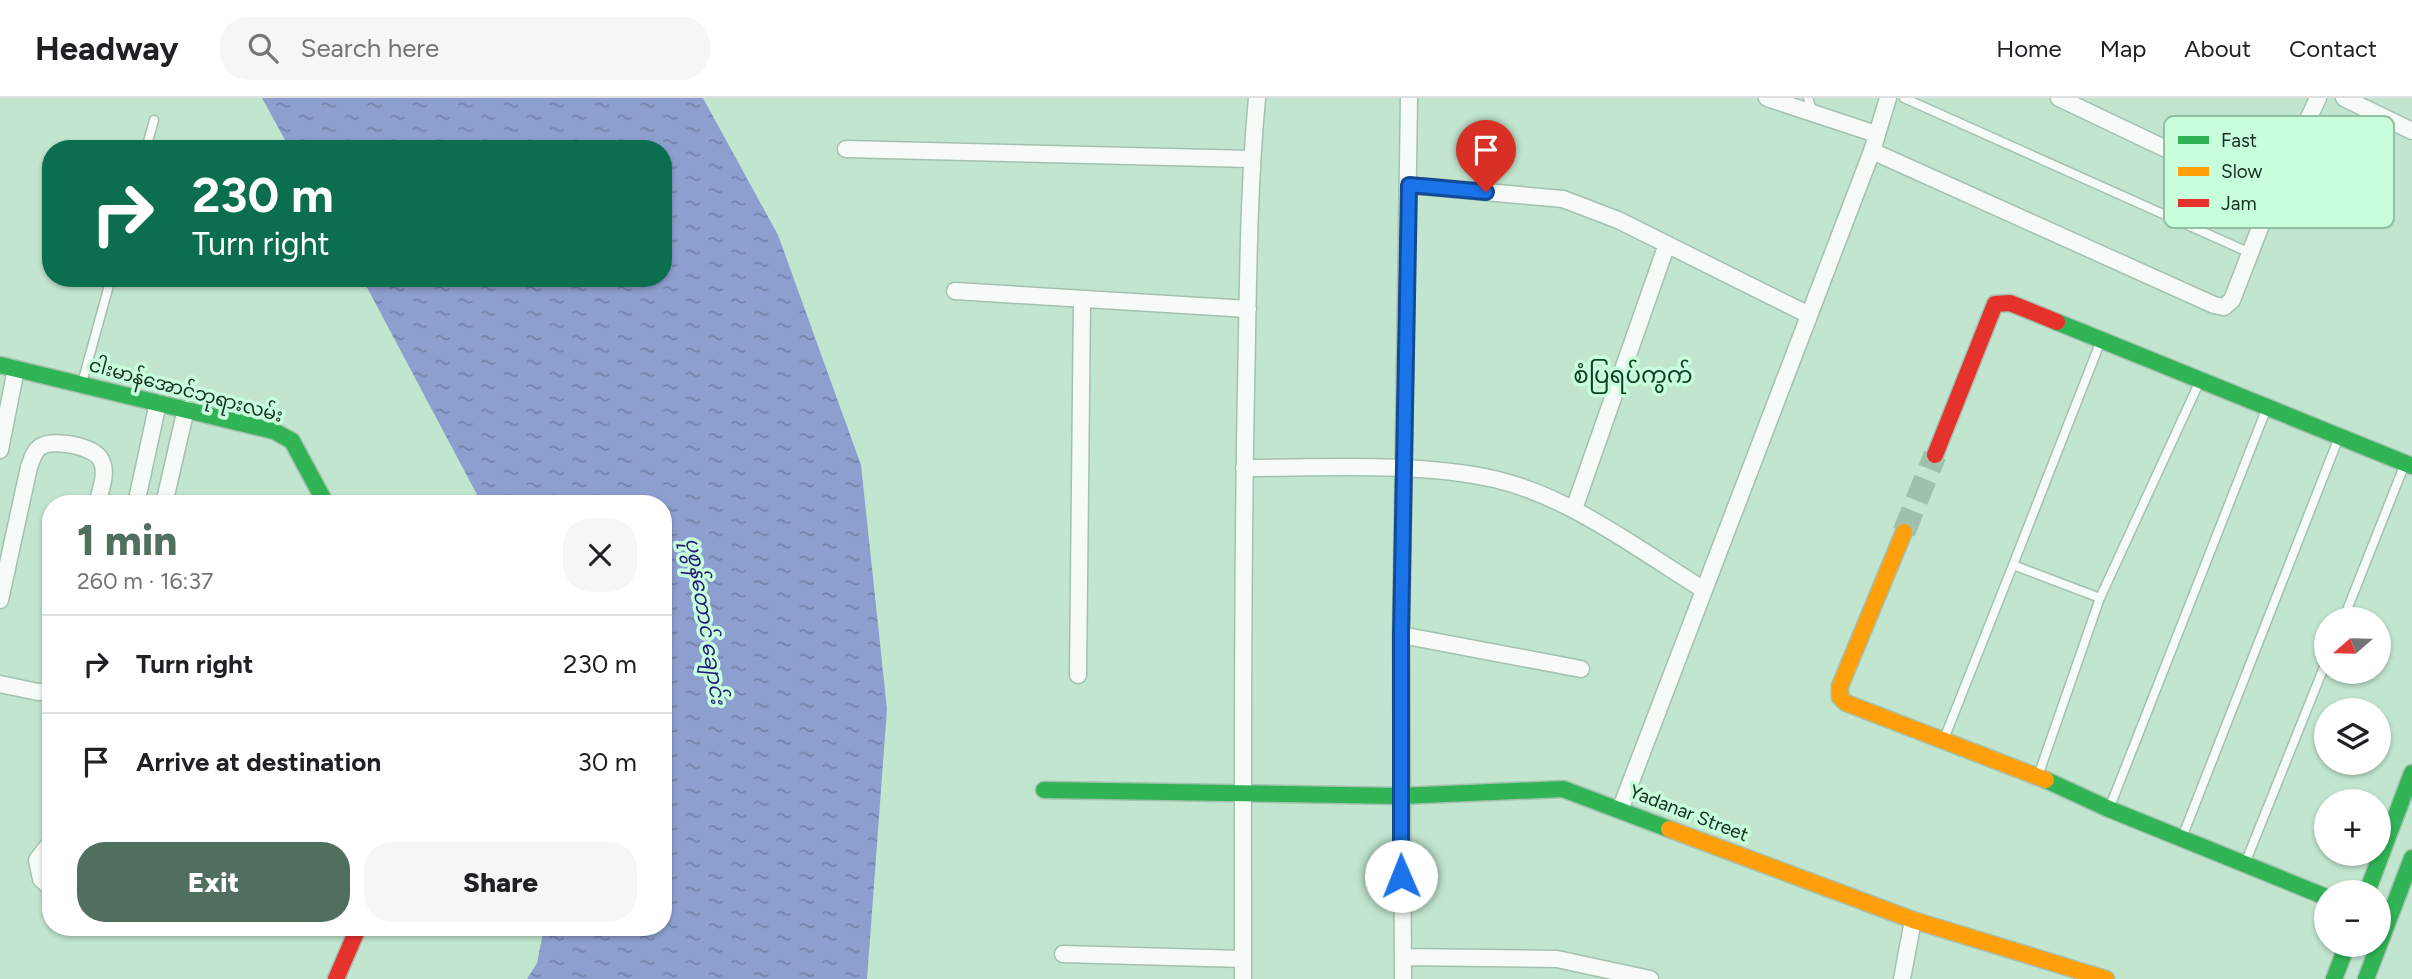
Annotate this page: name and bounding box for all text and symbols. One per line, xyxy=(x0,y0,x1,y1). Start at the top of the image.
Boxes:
search box xyxy=(220,17,710,80)
text: Headway xyxy=(35,29,178,68)
icon: search xyxy=(244,29,282,67)
text: Search here xyxy=(300,32,439,64)
text: Home xyxy=(1996,34,2062,63)
text: Map xyxy=(2100,34,2146,63)
text: About xyxy=(2184,34,2251,63)
text: Contact xyxy=(2289,34,2377,63)
legend xyxy=(2164,116,2394,228)
pin xyxy=(1456,120,1516,192)
text: Fast xyxy=(2221,129,2257,152)
icon: arrive xyxy=(1467,131,1505,169)
text: Slow xyxy=(2221,160,2263,183)
text: 230 m xyxy=(192,165,334,224)
icon: right xyxy=(77,168,168,259)
text: Jam xyxy=(2221,192,2257,215)
text: Turn right xyxy=(192,225,330,263)
street label: ငါးမာန်အောင်ဘုရားလမ်း xyxy=(85,350,286,432)
district label: စံပြရပ်ကွက် xyxy=(1573,359,1693,394)
text: 1 min xyxy=(77,515,177,566)
button: close xyxy=(563,518,637,592)
water label: ပုစွန်တောင် ချောင်း xyxy=(676,536,734,709)
text: 260 m · 16:37 xyxy=(77,567,213,595)
north arrow xyxy=(2314,607,2390,684)
map controls xyxy=(2314,607,2391,957)
icon: right xyxy=(77,645,115,683)
text: Turn right xyxy=(136,648,253,680)
text: 230 m xyxy=(563,648,637,680)
button: layers xyxy=(2314,698,2391,775)
icon: arrive xyxy=(77,743,115,781)
text: Arrive at destination xyxy=(136,746,381,778)
text: 30 m xyxy=(578,746,637,778)
street label: Yadanar Street xyxy=(1626,780,1752,846)
button: + xyxy=(2314,789,2391,866)
position arrow xyxy=(1364,839,1438,913)
button: Exit xyxy=(77,842,350,922)
button: Share xyxy=(364,842,637,922)
button: − xyxy=(2314,880,2391,957)

